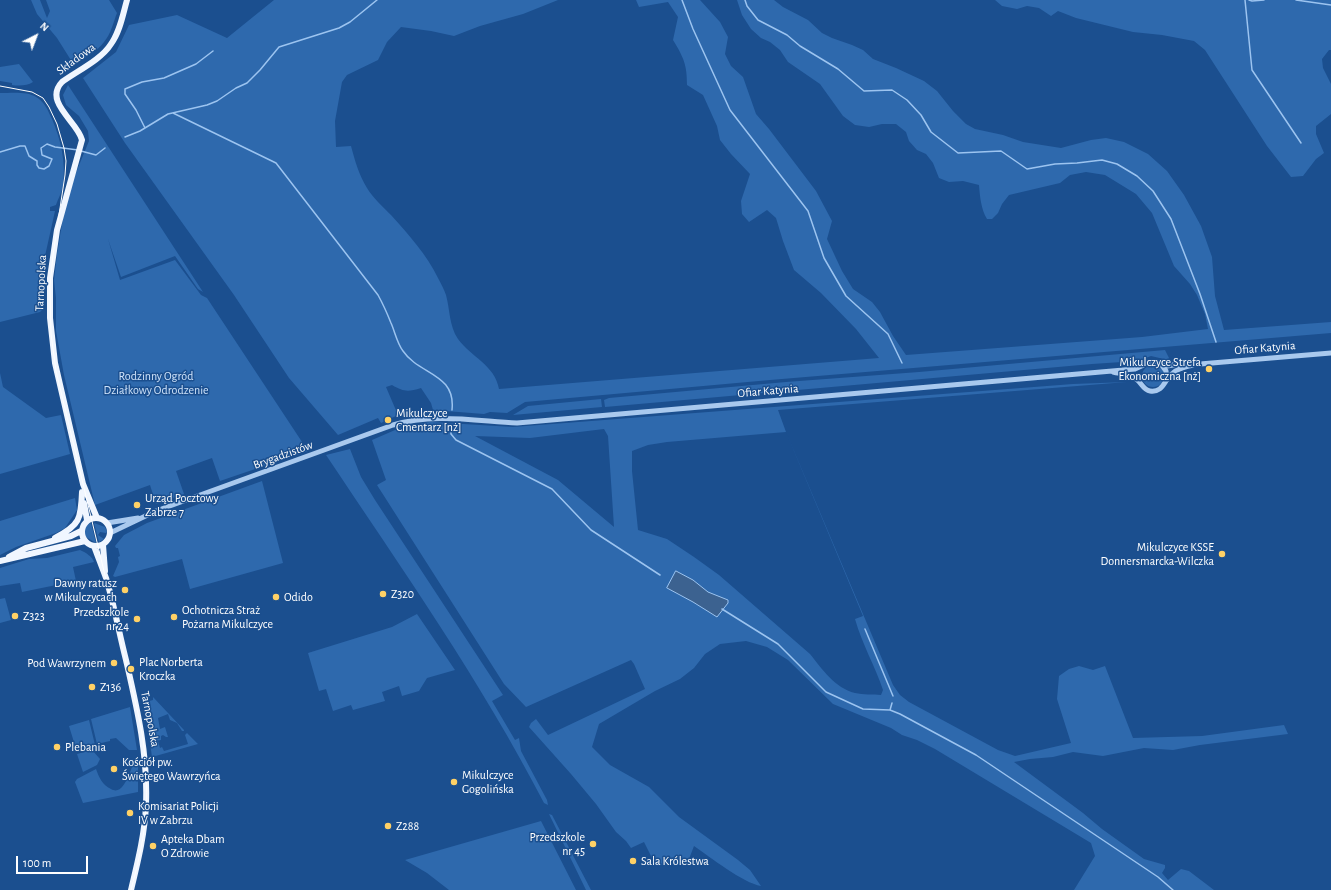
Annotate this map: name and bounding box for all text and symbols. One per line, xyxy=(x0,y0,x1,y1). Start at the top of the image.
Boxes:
north arrow xyxy=(16,16,56,56)
text: N xyxy=(38,20,51,33)
street label: Składowa xyxy=(54,40,98,78)
street label: Tarnopolska xyxy=(32,254,50,312)
street label: Ofiar Katynia xyxy=(1234,338,1296,358)
place label: Mikulczyce Strefa Ekonomiczna [nż] xyxy=(1118,355,1201,383)
marker: Mikulczyce Strefa Ekonomiczna [nż] xyxy=(1204,364,1214,374)
park label: Rodzinny Ogród Działkowy Odrodzenie xyxy=(103,369,209,397)
street label: Ofiar Katynia xyxy=(737,381,799,401)
place label: Mikulczyce Cmentarz [nż] xyxy=(396,406,461,434)
marker: Mikulczyce Cmentarz [nż] xyxy=(383,415,393,425)
street label: Brygadzistów xyxy=(251,438,315,472)
place label: Urząd Pocztowy Zabrze 7 xyxy=(145,491,219,519)
marker: Urząd Pocztowy Zabrze 7 xyxy=(132,500,142,510)
place label: Mikulczyce KSSE Donnersmarcka-Wilczka xyxy=(1100,540,1214,568)
marker: Mikulczyce KSSE Donnersmarcka-Wilczka xyxy=(1217,549,1227,559)
place label: Dawny ratusz w Mikulczycach xyxy=(45,576,117,604)
marker: Dawny ratusz w Mikulczycach xyxy=(120,585,130,595)
place label: Z320 xyxy=(391,587,414,601)
marker: Z320 xyxy=(378,589,388,599)
place label: Odido xyxy=(284,590,313,604)
marker: Odido xyxy=(271,592,281,602)
place label: Ochotnicza Straż Pożarna Mikulczyce xyxy=(182,603,273,631)
place label: Przedszkole nr 24 xyxy=(73,605,129,633)
place label: Z323 xyxy=(23,609,45,623)
marker: Z323 xyxy=(10,611,20,621)
marker: Ochotnicza Straż Pożarna Mikulczyce xyxy=(169,612,179,622)
marker: Przedszkole nr 24 xyxy=(132,614,142,624)
place label: Plac Norberta Kroczka xyxy=(139,655,203,683)
place label: Pod Wawrzynem xyxy=(27,656,106,670)
marker: Pod Wawrzynem xyxy=(109,658,119,668)
marker: Plac Norberta Kroczka xyxy=(126,664,136,674)
place label: Z136 xyxy=(100,680,121,694)
marker: Z136 xyxy=(87,682,97,692)
street label: Tarnopolska xyxy=(138,690,162,748)
place label: Plebania xyxy=(65,740,106,754)
marker: Plebania xyxy=(52,742,62,752)
place label: Kościół pw. Świętego Wawrzyńca xyxy=(122,755,220,783)
marker: Kościół pw. Świętego Wawrzyńca xyxy=(109,764,119,774)
place label: Mikulczyce Gogolińska xyxy=(462,768,514,796)
marker: Mikulczyce Gogolińska xyxy=(449,777,459,787)
place label: Komisariat Policji IV w Zabrzu xyxy=(138,799,219,827)
marker: Komisariat Policji IV w Zabrzu xyxy=(125,808,135,818)
place label: Z288 xyxy=(396,819,419,833)
marker: Z288 xyxy=(383,821,393,831)
place label: Przedszkole nr 45 xyxy=(529,830,585,858)
place label: Apteka Dbam O Zdrowie xyxy=(161,832,225,860)
marker: Przedszkole nr 45 xyxy=(588,839,598,849)
marker: Apteka Dbam O Zdrowie xyxy=(148,841,158,851)
scale bar xyxy=(18,848,90,874)
place label: Sala Królestwa xyxy=(641,854,709,868)
marker: Sala Królestwa xyxy=(628,856,638,866)
text: 100 m xyxy=(23,857,51,869)

